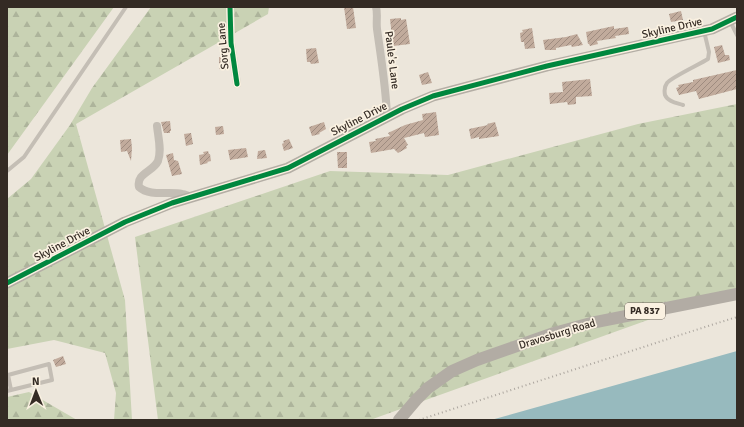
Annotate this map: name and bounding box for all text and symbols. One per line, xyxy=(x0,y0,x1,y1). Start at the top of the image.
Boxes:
street label: Skyline Drive xyxy=(641,15,703,41)
street label: Sorg Lane xyxy=(214,22,232,70)
street label: Paule's Lane xyxy=(382,30,402,90)
street label: Skyline Drive xyxy=(329,99,389,139)
street label: Skyline Drive xyxy=(32,224,92,264)
road number: PA 837 xyxy=(625,303,665,319)
street label: Dravosburg Road xyxy=(517,316,597,352)
north arrow xyxy=(16,371,56,411)
text: N xyxy=(32,375,40,388)

